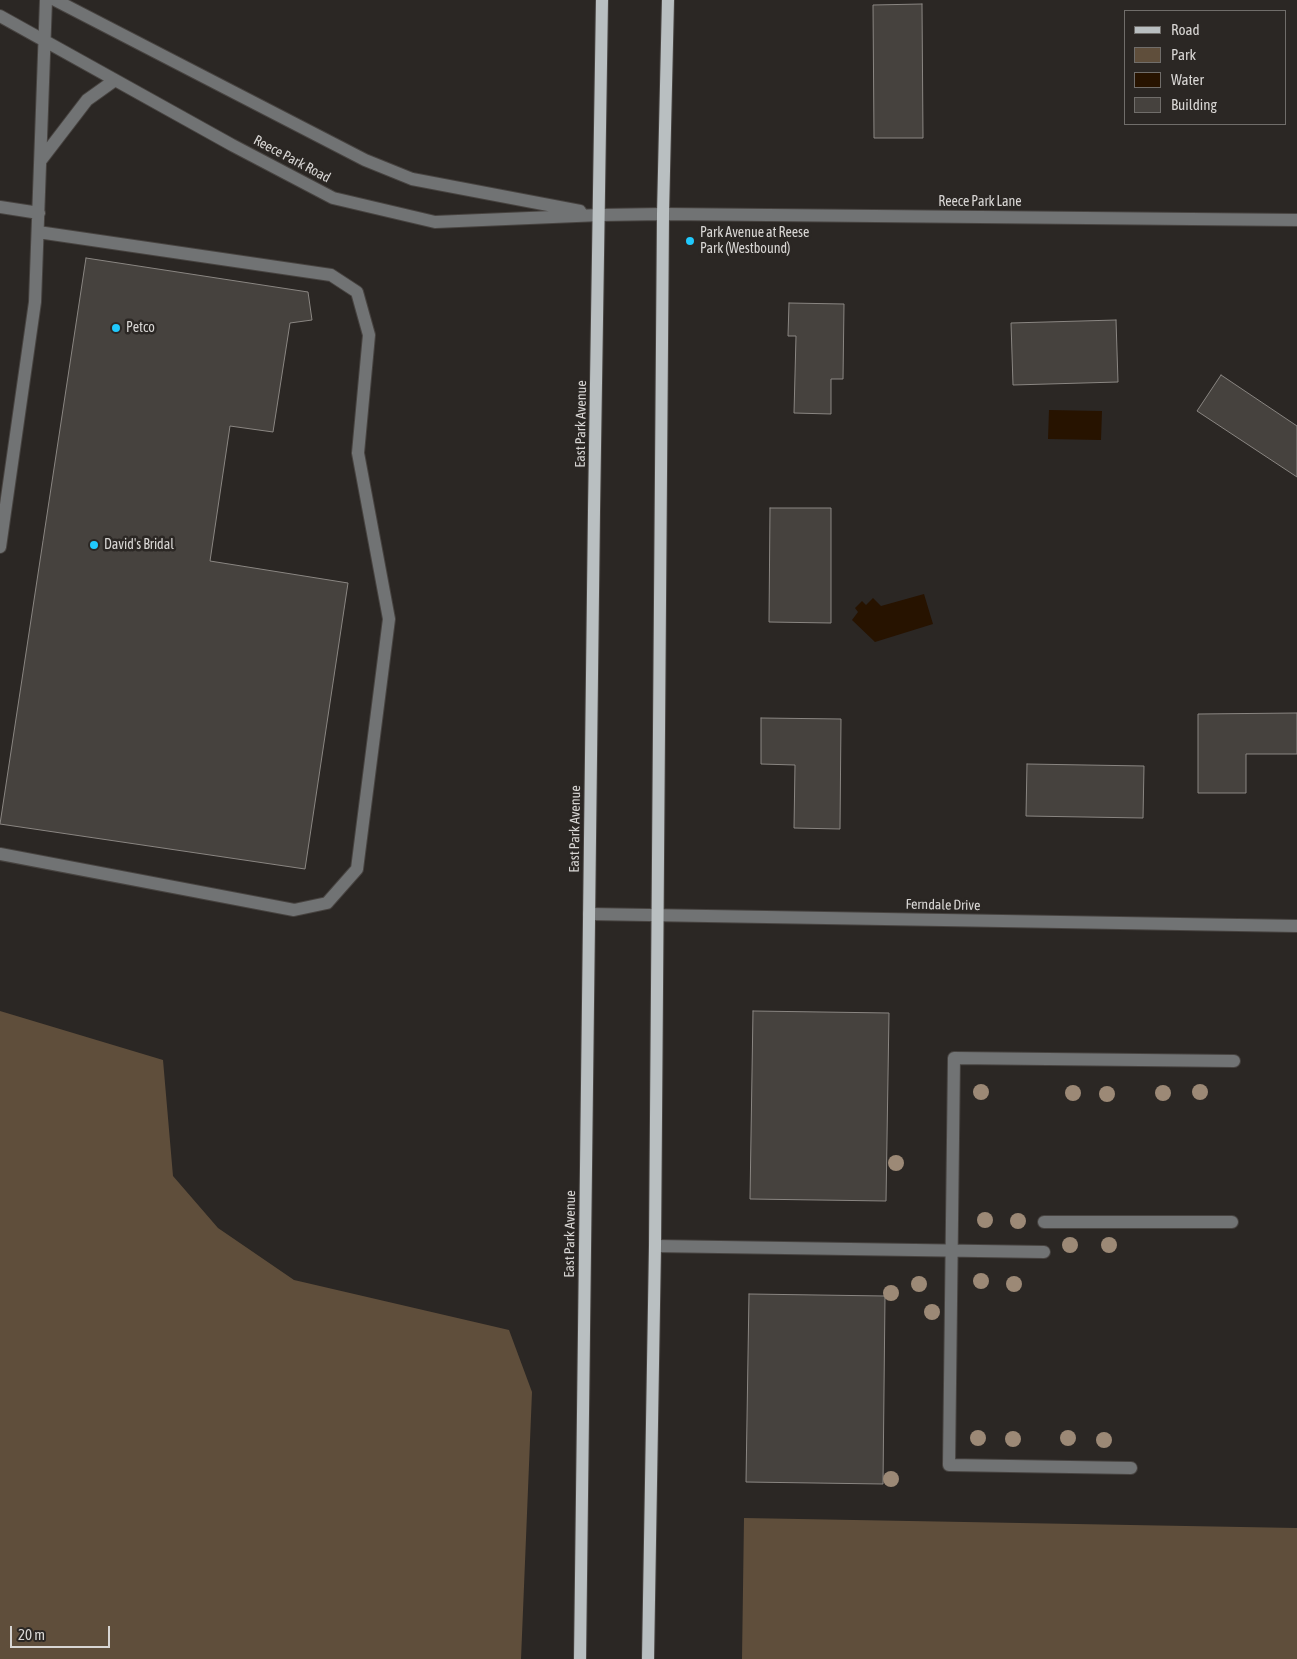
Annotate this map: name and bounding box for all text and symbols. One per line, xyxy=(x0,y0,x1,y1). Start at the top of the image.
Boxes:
legend xyxy=(1124,10,1287,125)
text: Road xyxy=(1171,21,1200,38)
text: Park xyxy=(1171,46,1196,63)
text: Water xyxy=(1171,71,1204,88)
text: Building xyxy=(1171,96,1217,113)
street label: Reece Park Road xyxy=(251,132,333,186)
street label: Reece Park Lane xyxy=(938,194,1022,210)
place label: Park Avenue at Reese Park (Westbound) xyxy=(700,225,809,258)
marker: Park Avenue at Reese Park (Westbound) xyxy=(684,235,696,247)
place label: Petco xyxy=(126,320,155,336)
marker: Petco xyxy=(110,322,122,334)
street label: East Park Avenue xyxy=(572,380,590,468)
place label: David's Bridal xyxy=(104,537,174,553)
marker: David's Bridal xyxy=(88,539,100,551)
street label: East Park Avenue xyxy=(566,785,584,873)
street label: Ferndale Drive xyxy=(905,896,981,914)
street label: East Park Avenue xyxy=(561,1190,579,1278)
scale bar xyxy=(12,1616,112,1648)
text: 20 m xyxy=(18,1626,45,1643)

